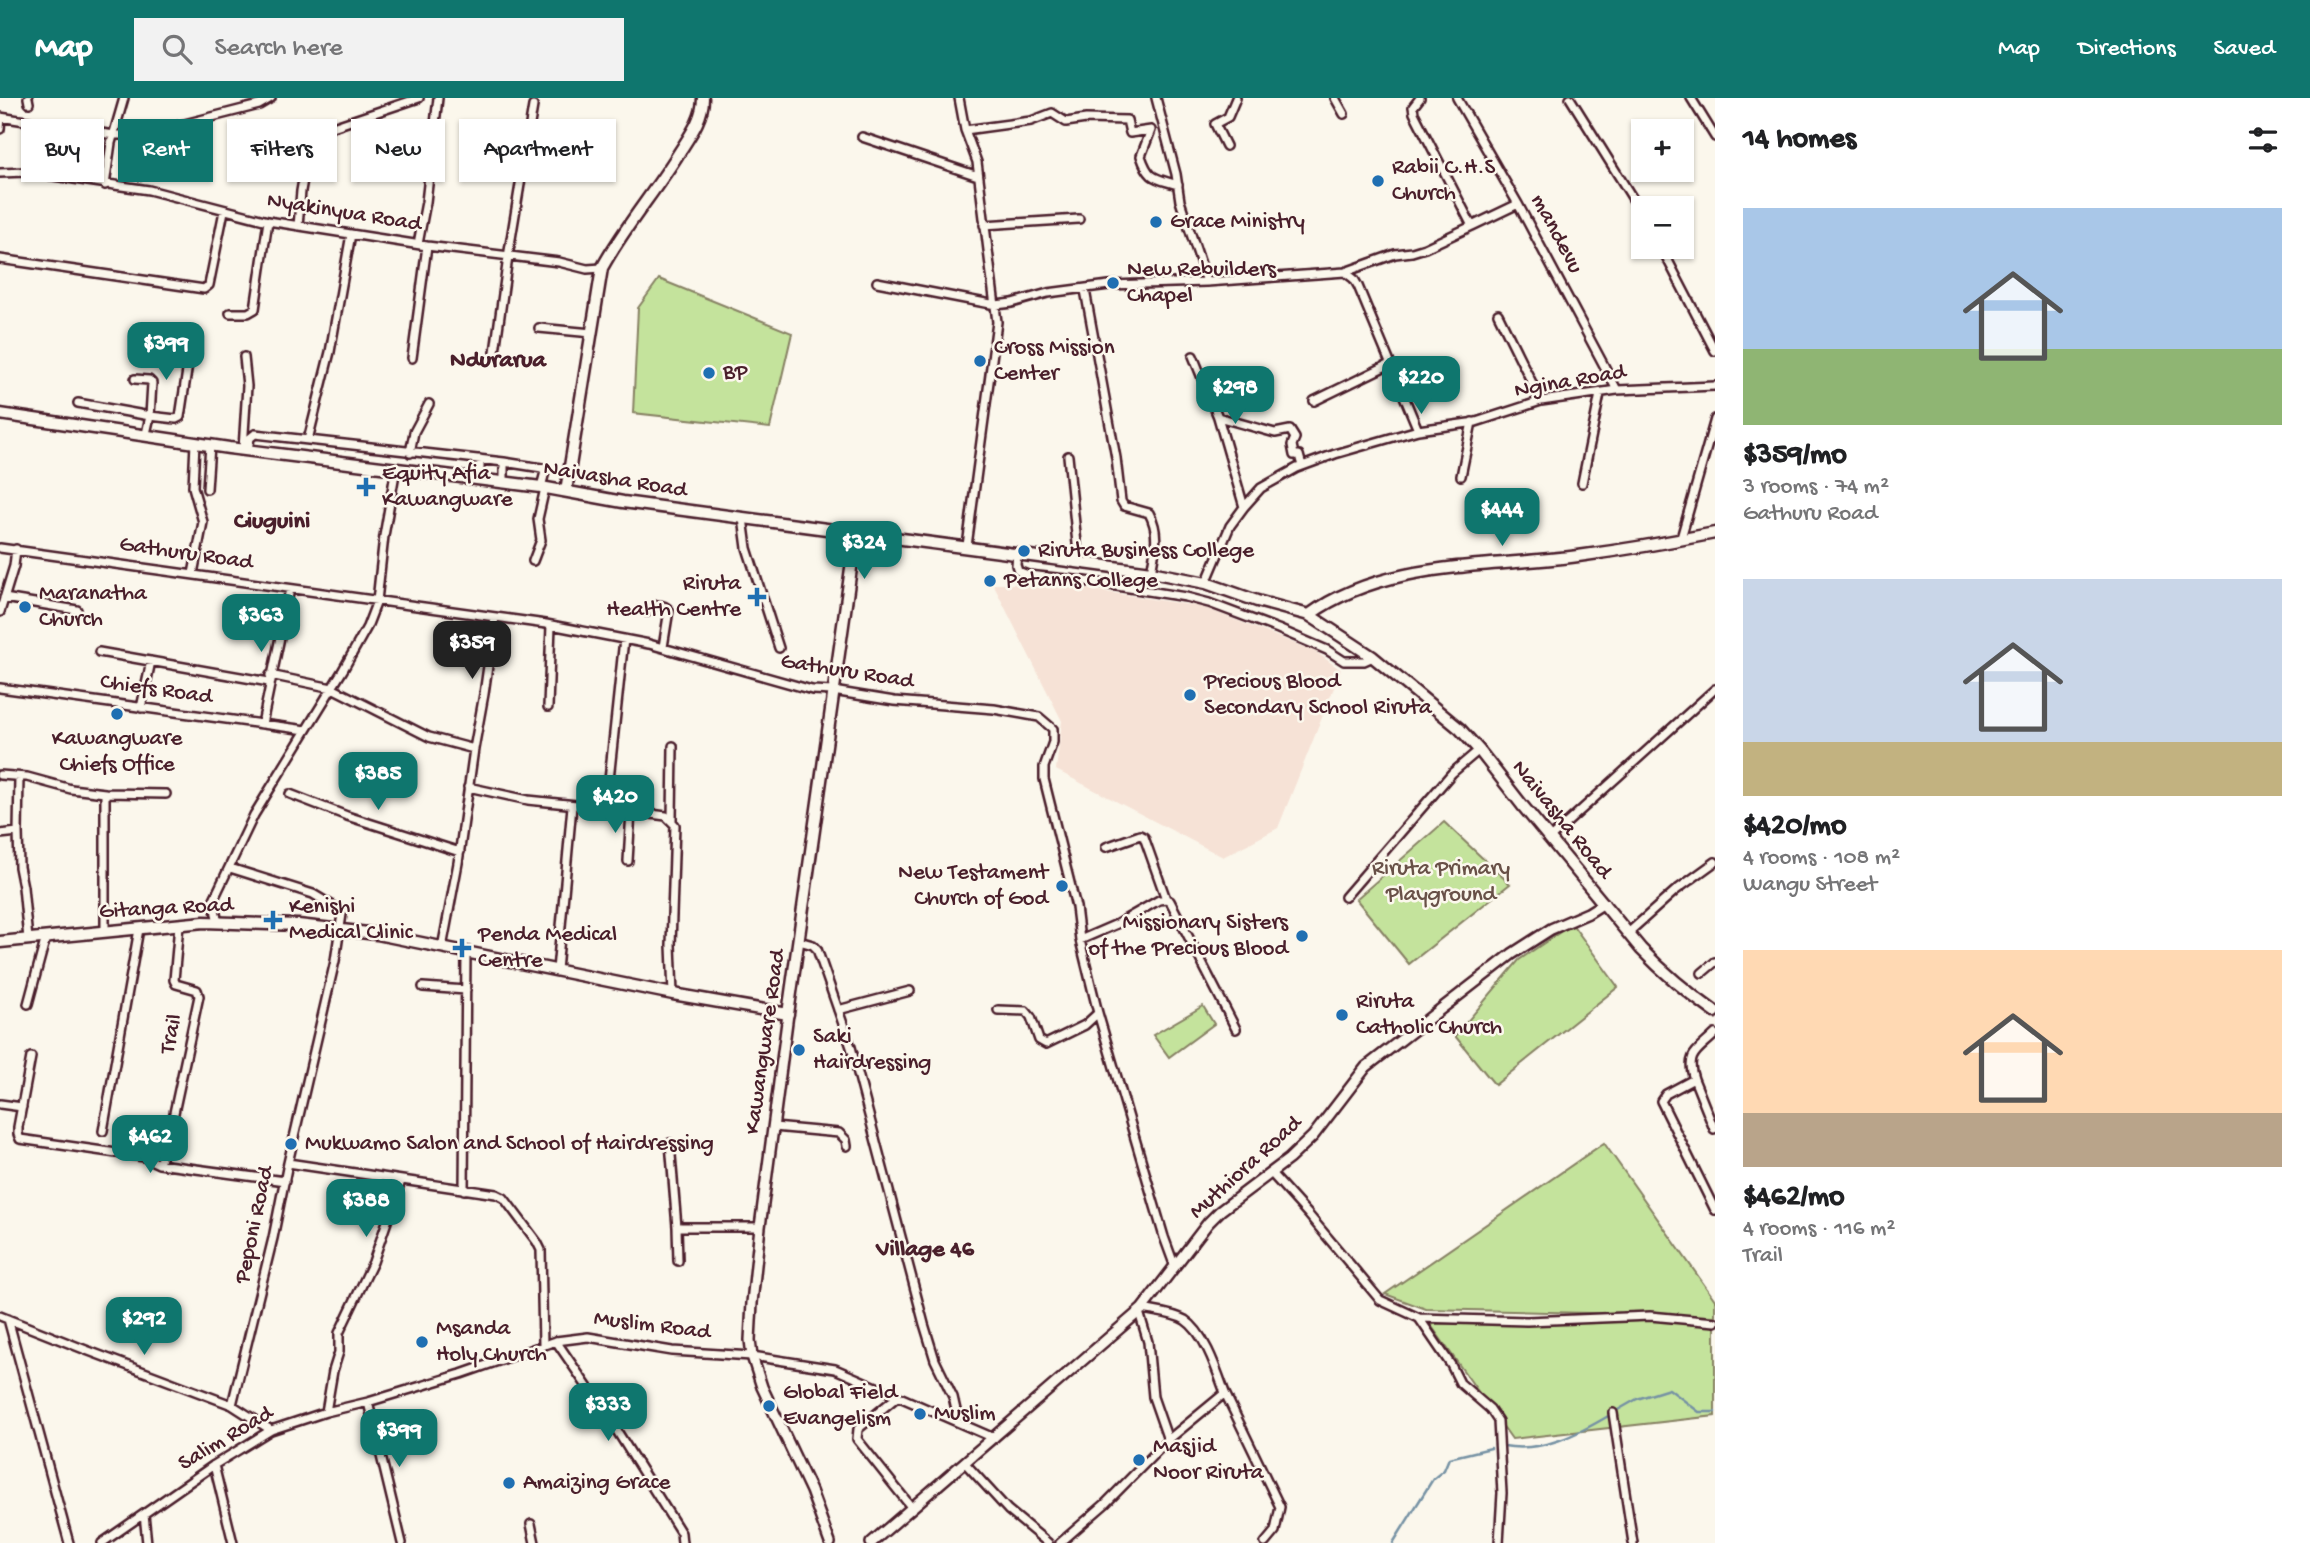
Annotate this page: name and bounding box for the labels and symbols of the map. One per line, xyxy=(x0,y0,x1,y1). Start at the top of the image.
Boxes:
place label: Rabii C.H.S Church xyxy=(1392,155,1495,208)
marker: Rabii C.H.S Church xyxy=(1370,173,1386,189)
street label: Nyakinyua Road xyxy=(265,187,425,239)
street label: mandevu xyxy=(1524,190,1588,279)
place label: Grace Ministry xyxy=(1170,209,1305,236)
marker: Grace Ministry xyxy=(1148,214,1164,230)
place label: New Rebuilders Chapel xyxy=(1127,257,1277,310)
marker: New Rebuilders Chapel xyxy=(1105,275,1121,291)
pin: $399 xyxy=(125,322,207,382)
place label: Cross Mission Center xyxy=(994,335,1115,388)
district label: Ndurarua xyxy=(450,347,548,376)
marker: Cross Mission Center xyxy=(972,353,988,369)
pin: $220 xyxy=(1380,356,1462,416)
street label: Ngina Road xyxy=(1512,359,1629,405)
place label: BP xyxy=(722,360,748,387)
marker: BP xyxy=(701,365,717,381)
pin: $298 xyxy=(1194,366,1276,426)
street label: Naivasha Road xyxy=(541,455,690,505)
place label: Equity Afia Kawangware xyxy=(382,461,514,514)
marker: Equity Afia Kawangware xyxy=(356,477,376,497)
pin: $444 xyxy=(1461,489,1543,548)
district label: Ciuguini xyxy=(234,508,310,537)
pin: $324 xyxy=(823,522,905,581)
street label: Gathuru Road xyxy=(118,531,256,577)
place label: Riruta Business College xyxy=(1038,538,1255,565)
marker: Riruta Business College xyxy=(1016,543,1032,559)
place label: Petanns College xyxy=(1003,568,1159,595)
place label: Riruta Health Centre xyxy=(606,571,742,624)
marker: Petanns College xyxy=(982,573,998,589)
place label: Maranatha Church xyxy=(39,581,148,634)
marker: Riruta Health Centre xyxy=(747,587,767,607)
pin: $363 xyxy=(220,594,302,654)
marker: Maranatha Church xyxy=(17,599,33,615)
pin: $359 xyxy=(431,622,513,681)
street label: Gathuru Road xyxy=(778,648,917,696)
street label: Chiefs Road xyxy=(98,669,215,711)
place label: Precious Blood Secondary School Riruta xyxy=(1203,669,1433,722)
marker: Precious Blood Secondary School Riruta xyxy=(1182,687,1198,703)
marker: Kawangware Chiefs Office xyxy=(109,706,125,722)
place label: Kawangware Chiefs Office xyxy=(52,726,183,779)
pin: $385 xyxy=(337,752,419,812)
street label: Naivasha Road xyxy=(1505,755,1618,886)
pin: $420 xyxy=(574,776,656,835)
park label: Riruta Primary Playground xyxy=(1372,856,1510,909)
place label: New Testament Church of God xyxy=(898,860,1050,913)
marker: New Testament Church of God xyxy=(1054,878,1070,894)
street label: Gitanga Road xyxy=(98,892,235,926)
place label: Kenishi Medical Clinic xyxy=(289,894,414,947)
marker: Kenishi Medical Clinic xyxy=(263,910,283,930)
place label: Missionary Sisters of the Precious Blood xyxy=(1088,910,1290,963)
place label: Penda Medical Centre xyxy=(477,922,617,975)
marker: Missionary Sisters of the Precious Blood xyxy=(1294,928,1310,944)
marker: Penda Medical Centre xyxy=(452,938,472,958)
street label: Kawangware Road xyxy=(740,946,793,1136)
place label: Riruta Catholic Church xyxy=(1356,989,1502,1042)
marker: Riruta Catholic Church xyxy=(1334,1007,1350,1023)
street label: Trail xyxy=(154,1012,189,1058)
place label: Saki Hairdressing xyxy=(813,1024,931,1077)
marker: Saki Hairdressing xyxy=(791,1042,807,1058)
street label: Muthiora Road xyxy=(1184,1109,1309,1226)
pin: $462 xyxy=(109,1116,191,1175)
place label: Mukwamo Salon and School of Hairdressing xyxy=(305,1131,714,1158)
marker: Mukwamo Salon and School of Hairdressing xyxy=(283,1136,299,1152)
street label: Peponi Road xyxy=(229,1162,281,1287)
pin: $388 xyxy=(325,1180,407,1239)
district label: Village 46 xyxy=(875,1236,975,1265)
pin: $292 xyxy=(103,1298,185,1357)
street label: Muslim Road xyxy=(592,1305,713,1347)
place label: Msanda Holy Church xyxy=(436,1316,547,1369)
marker: Msanda Holy Church xyxy=(414,1334,430,1350)
place label: Global Field Evangelism xyxy=(783,1380,899,1433)
pin: $333 xyxy=(567,1384,649,1443)
marker: Global Field Evangelism xyxy=(761,1398,777,1414)
street label: Salim Road xyxy=(174,1399,279,1478)
place label: Muslim xyxy=(934,1401,996,1428)
marker: Muslim xyxy=(912,1406,928,1422)
pin: $399 xyxy=(358,1410,440,1469)
place label: Masjid Noor Riruta xyxy=(1153,1434,1265,1487)
marker: Masjid Noor Riruta xyxy=(1131,1452,1147,1468)
place label: Amaizing Grace xyxy=(523,1470,671,1497)
marker: Amaizing Grace xyxy=(501,1475,517,1491)

